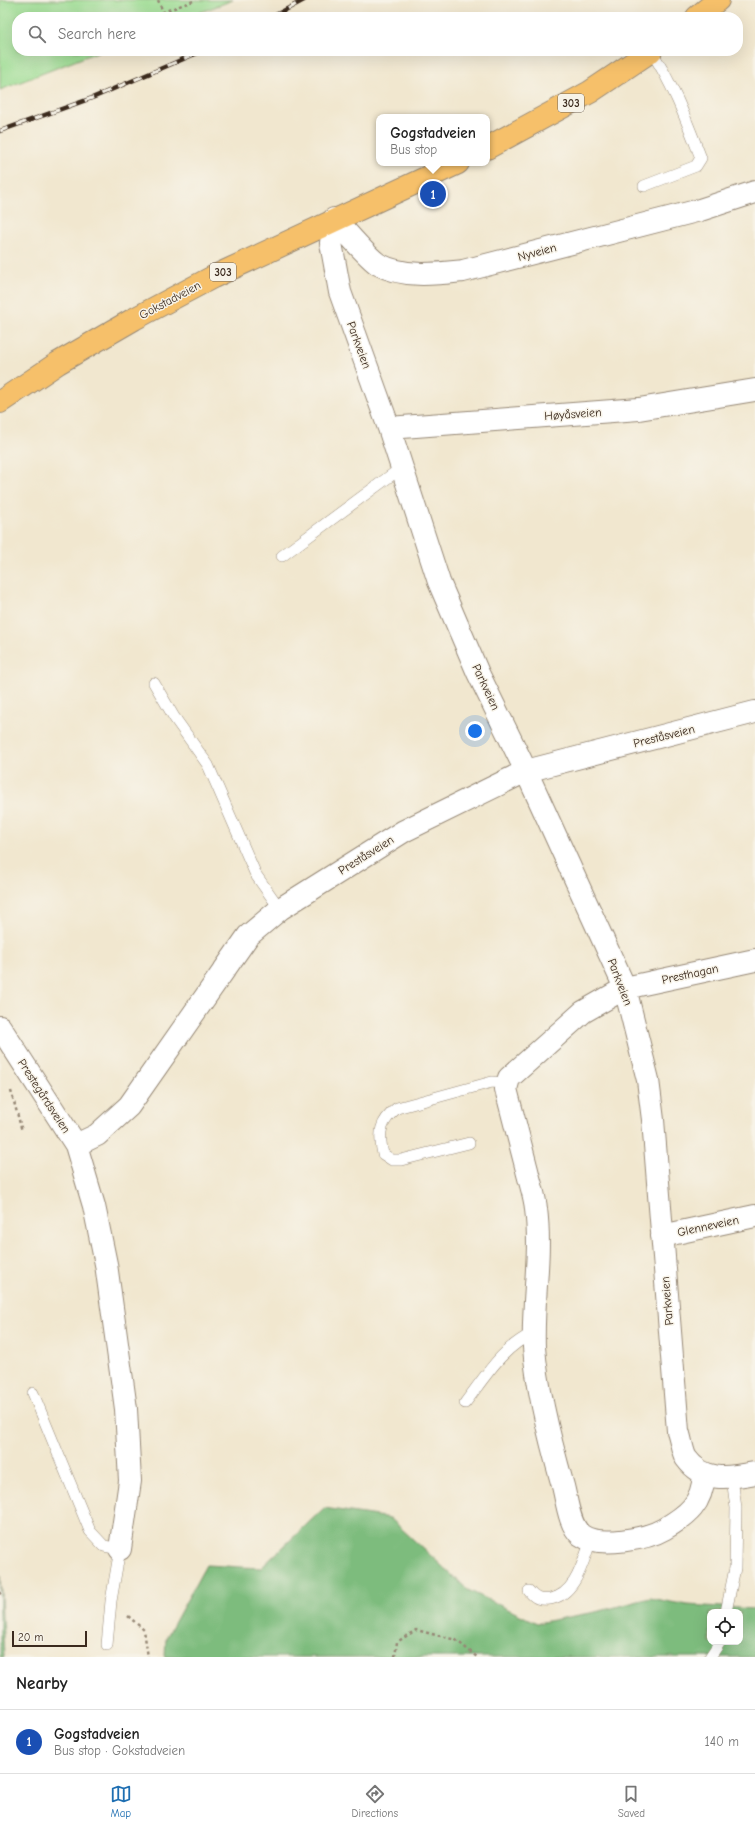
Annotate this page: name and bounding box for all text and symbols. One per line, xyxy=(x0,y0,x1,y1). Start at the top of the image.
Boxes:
search box xyxy=(12,12,743,56)
icon: search xyxy=(26,23,48,45)
text: Search here xyxy=(58,25,136,43)
road number: 303 xyxy=(558,94,584,112)
popup xyxy=(376,114,490,166)
text: Gogstadveien xyxy=(390,124,476,142)
text: Bus stop xyxy=(390,142,437,157)
pin: 1 xyxy=(420,179,446,209)
street label: Nyveien xyxy=(516,240,558,264)
road number: 303 xyxy=(210,263,236,281)
street label: Gokstadveien xyxy=(137,278,203,322)
street label: Parkveien xyxy=(344,320,374,370)
street label: Høyåsveien xyxy=(544,405,602,423)
street label: Parkveien xyxy=(469,662,503,712)
your location xyxy=(465,721,485,741)
street label: Preståsveien xyxy=(632,722,696,750)
street label: Preståsveien xyxy=(336,832,396,878)
street label: Parkveien xyxy=(605,957,635,1007)
street label: Presthagan xyxy=(660,961,720,987)
street label: Prestegårdsveien xyxy=(15,1056,73,1136)
street label: Glenneveien xyxy=(676,1213,740,1239)
street label: Parkveien xyxy=(658,1276,676,1326)
map controls xyxy=(707,1609,743,1645)
button: locate xyxy=(707,1609,743,1645)
scale bar xyxy=(12,1629,87,1648)
text: 20 m xyxy=(18,1631,43,1644)
text: Nearby xyxy=(16,1674,67,1693)
text: Gogstadveien xyxy=(54,1725,140,1743)
text: 1 xyxy=(26,1734,32,1749)
text: 140 m xyxy=(705,1734,739,1749)
text: Bus stop · Gokstadveien xyxy=(54,1743,185,1758)
tab: Map xyxy=(110,1783,132,1820)
tab: Directions xyxy=(352,1783,398,1820)
tab: Saved xyxy=(618,1783,645,1820)

